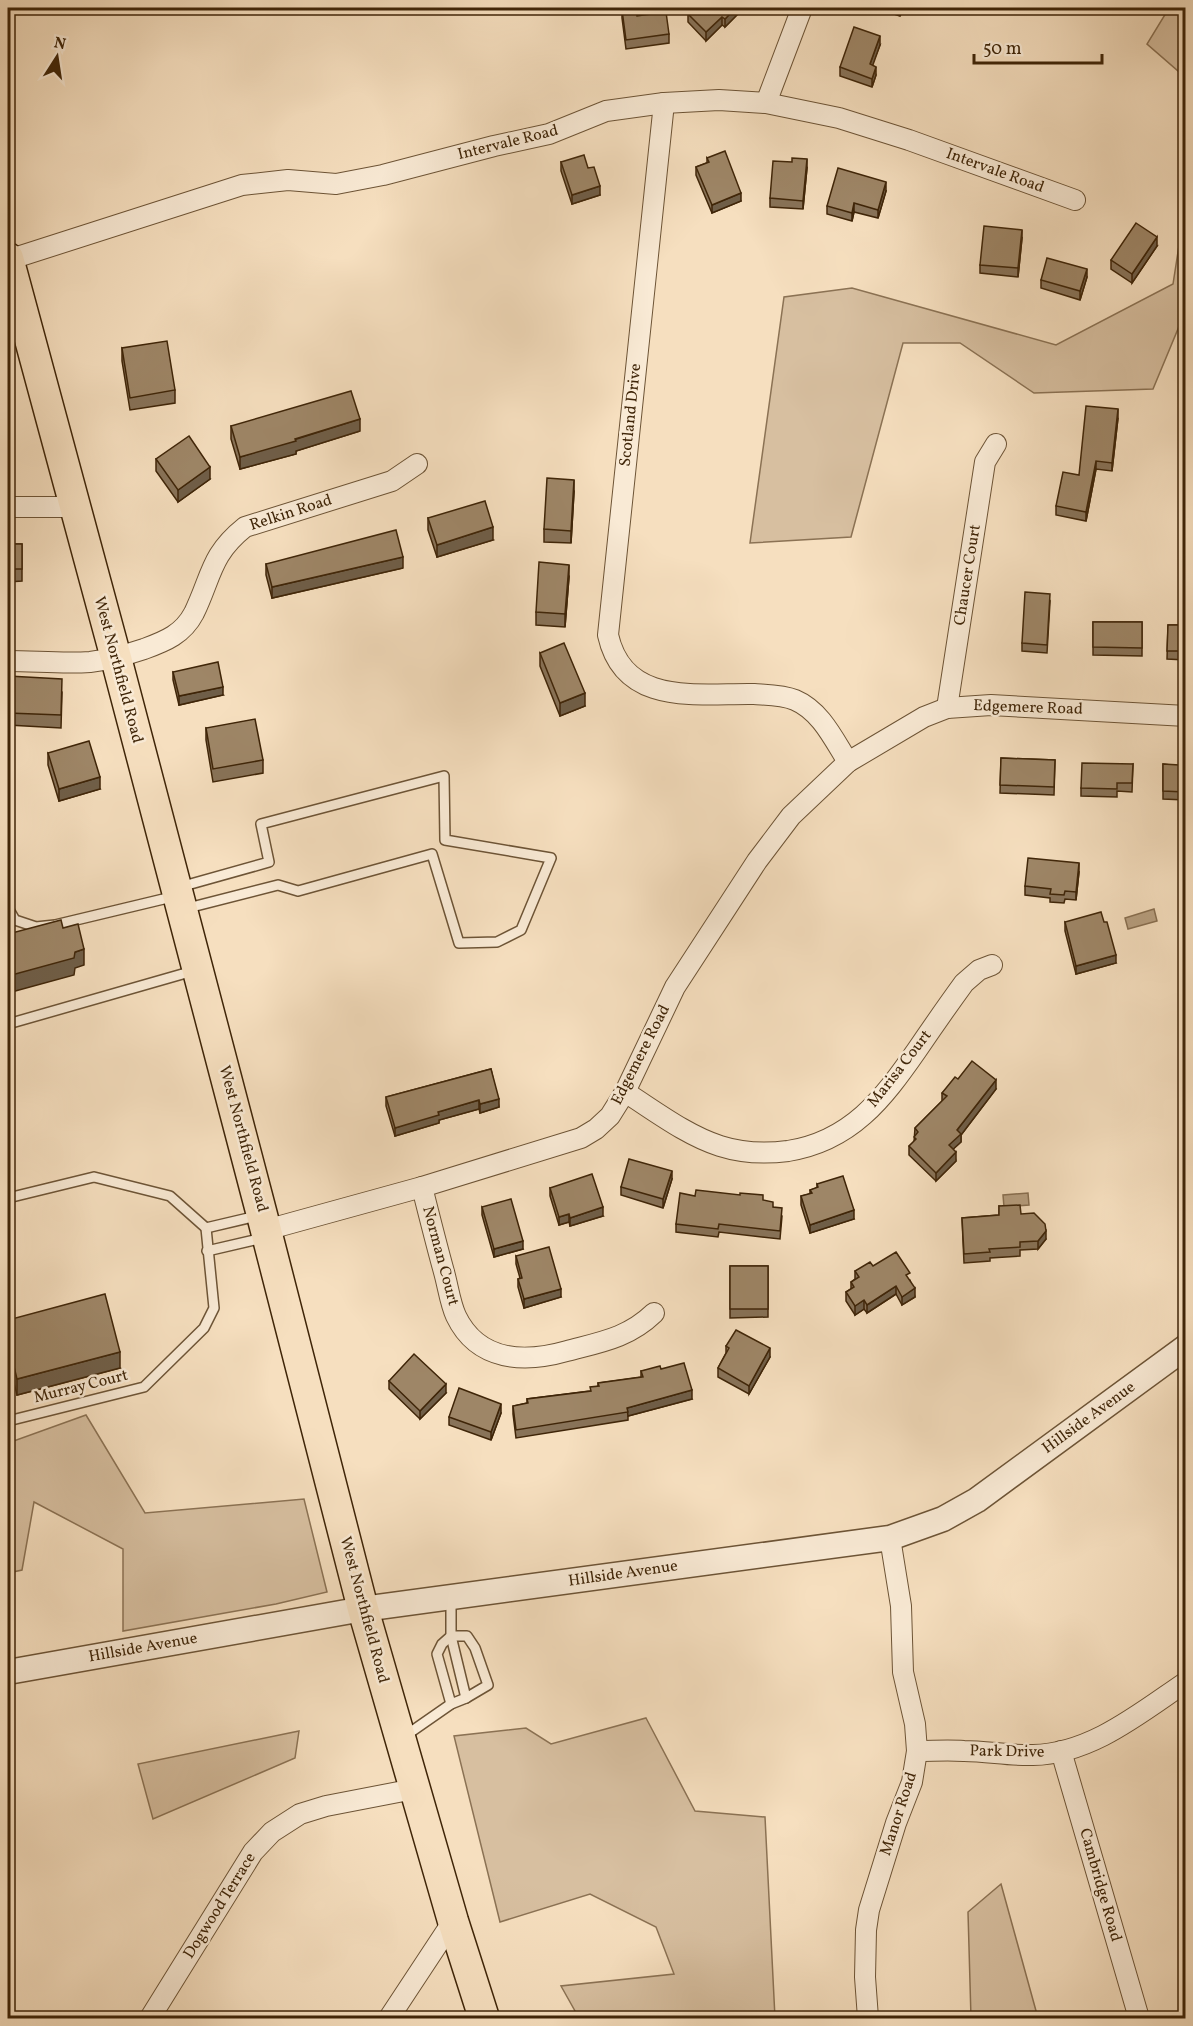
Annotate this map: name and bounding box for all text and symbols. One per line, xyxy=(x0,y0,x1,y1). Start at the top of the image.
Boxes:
north arrow xyxy=(27,27,87,87)
scale bar xyxy=(974,27,1102,65)
text: N xyxy=(52,32,68,56)
text: 50 m xyxy=(983,37,1022,62)
street label: Intervale Road xyxy=(455,120,561,166)
street label: Intervale Road xyxy=(943,143,1047,199)
street label: Scotland Drive xyxy=(615,362,647,468)
street label: Relkin Road xyxy=(247,489,335,537)
street label: Chaucer Court xyxy=(949,523,987,627)
street label: West Northfield Road xyxy=(88,594,148,746)
street label: Edgemere Road xyxy=(973,695,1083,721)
street label: Edgemere Road xyxy=(606,1001,676,1109)
street label: Marisa Court xyxy=(863,1025,937,1112)
street label: West Northfield Road xyxy=(213,1063,273,1215)
street label: Norman Court xyxy=(416,1204,464,1309)
street label: Murray Court xyxy=(32,1365,131,1409)
street label: Hillside Avenue xyxy=(1038,1377,1140,1459)
street label: West Northfield Road xyxy=(334,1534,394,1686)
street label: Hillside Avenue xyxy=(567,1555,679,1593)
street label: Hillside Avenue xyxy=(87,1628,199,1668)
street label: Park Drive xyxy=(969,1740,1045,1764)
street label: Manor Road xyxy=(875,1769,923,1859)
street label: Cambridge Road xyxy=(1073,1826,1127,1944)
street label: Dogwood Terrace xyxy=(179,1849,261,1963)

